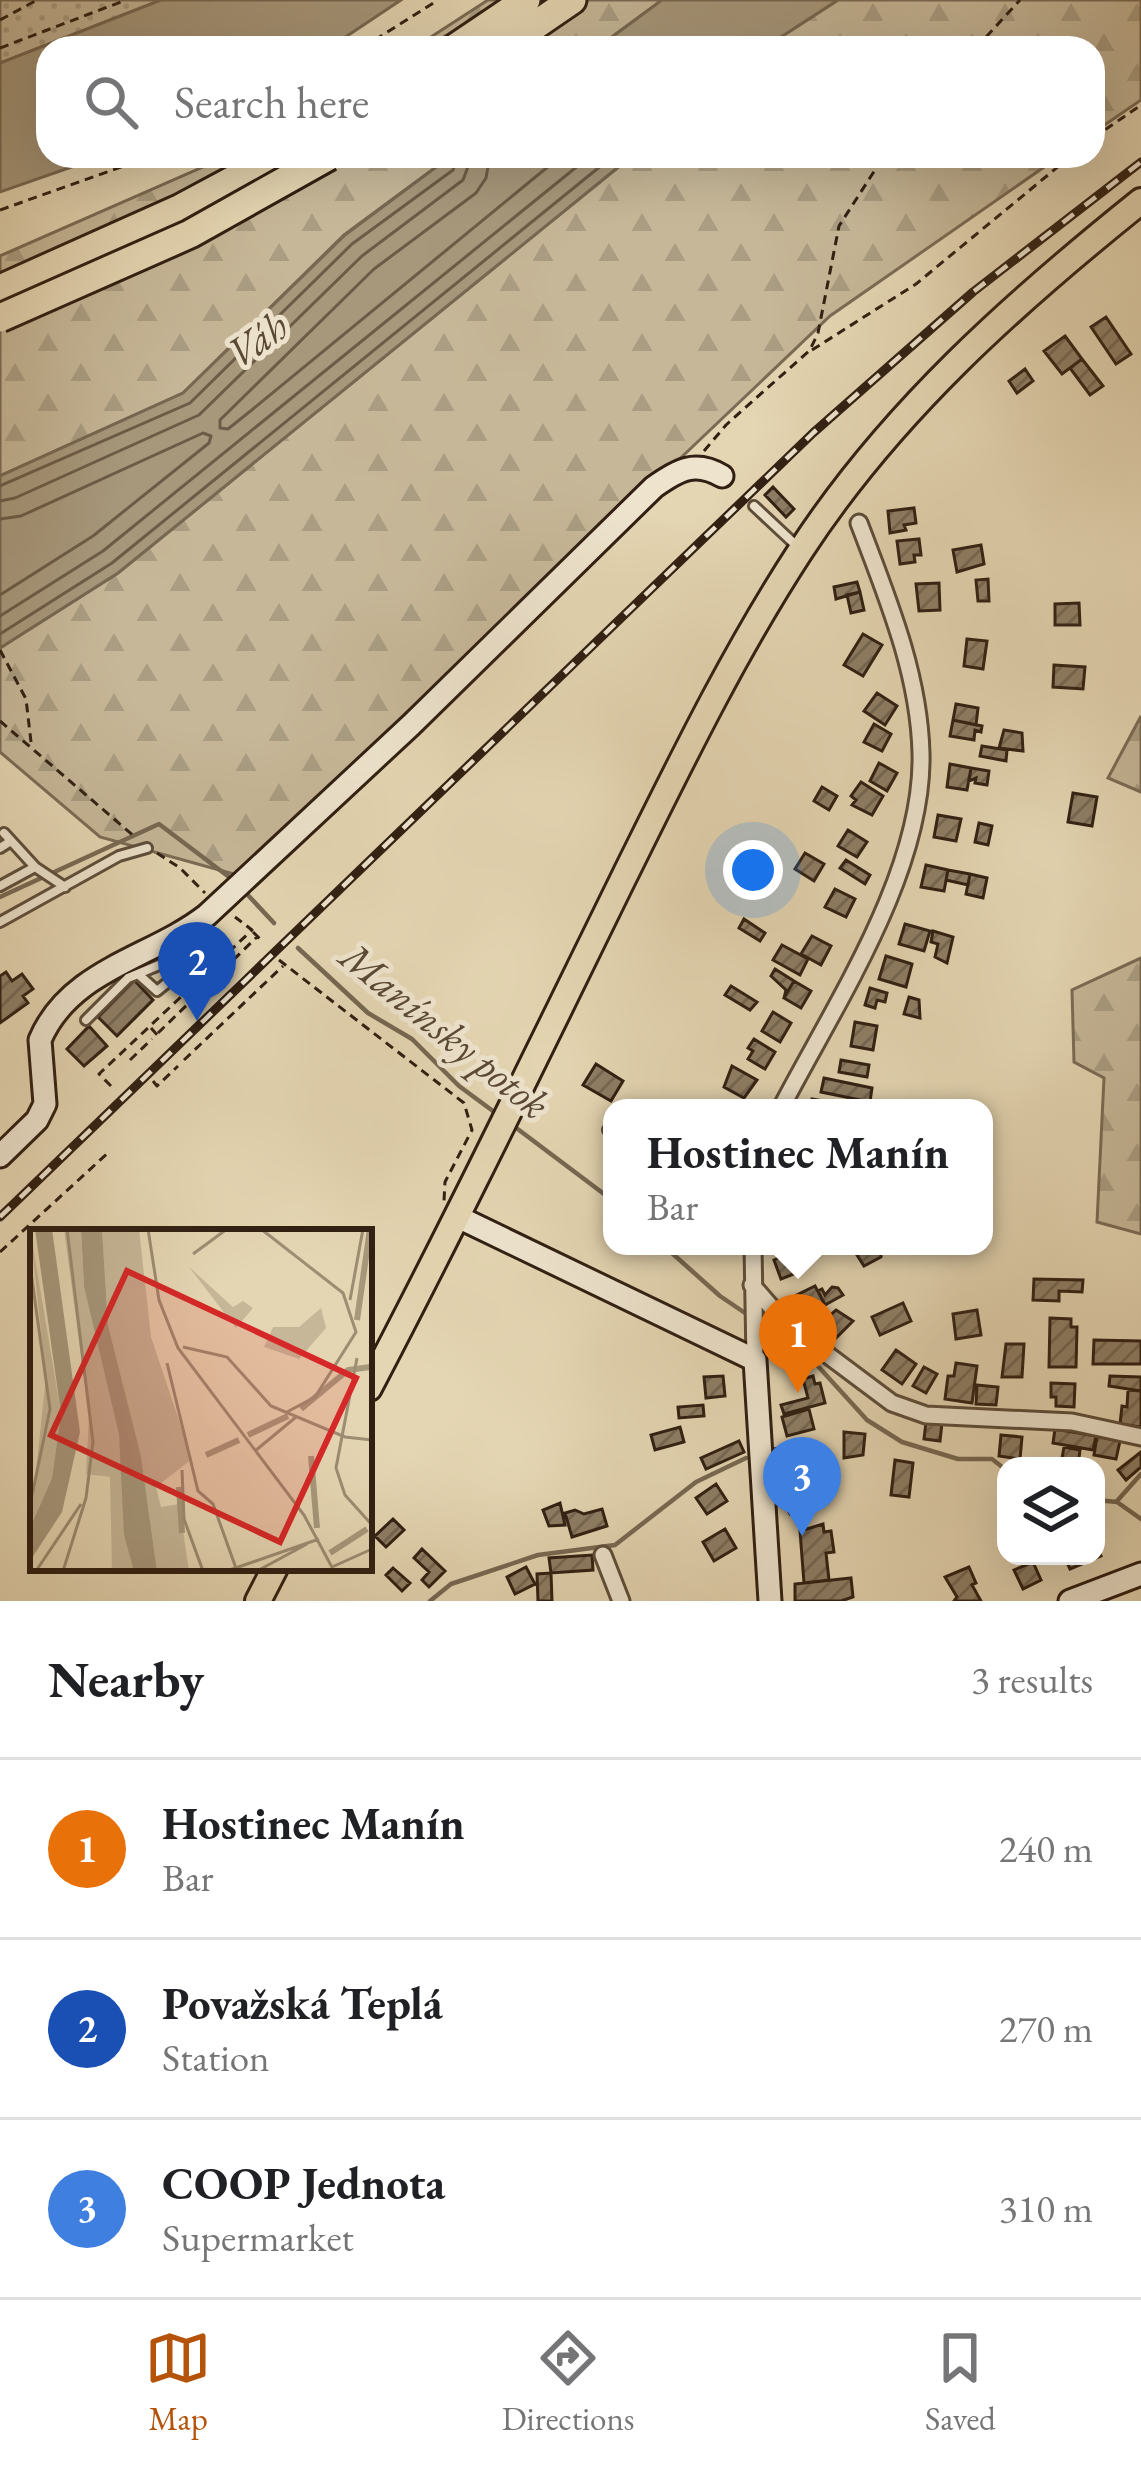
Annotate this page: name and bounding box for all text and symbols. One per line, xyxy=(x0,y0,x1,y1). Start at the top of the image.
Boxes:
search box xyxy=(36,36,1105,168)
icon: search xyxy=(78,69,144,135)
text: Search here xyxy=(174,73,369,131)
water label: Váh xyxy=(215,298,299,380)
your location xyxy=(723,840,783,900)
pin: 2 xyxy=(158,922,236,1021)
water label: Manínsky potok xyxy=(327,927,561,1131)
popup xyxy=(603,1099,993,1255)
text: Hostinec Manín xyxy=(647,1123,949,1181)
text: Bar xyxy=(647,1181,698,1232)
inset map xyxy=(30,1229,372,1571)
pin: 1 xyxy=(759,1294,837,1393)
pin: 3 xyxy=(763,1437,841,1536)
map controls xyxy=(997,1457,1105,1565)
button: layers xyxy=(997,1457,1105,1565)
text: Nearby xyxy=(48,1646,204,1712)
text: 3 results xyxy=(971,1654,1093,1705)
text: Hostinec Manín xyxy=(162,1794,465,1852)
text: 1 xyxy=(77,1823,97,1874)
text: 240 m xyxy=(999,1823,1093,1874)
text: Bar xyxy=(162,1852,213,1903)
text: Považská Teplá xyxy=(162,1974,443,2032)
text: 2 xyxy=(77,2003,97,2054)
text: 270 m xyxy=(999,2003,1093,2054)
text: Station xyxy=(162,2032,270,2083)
text: COOP Jednota xyxy=(162,2154,445,2212)
text: 3 xyxy=(77,2183,97,2234)
text: 310 m xyxy=(999,2183,1093,2234)
text: Supermarket xyxy=(162,2212,354,2263)
tab: Map xyxy=(145,2325,211,2440)
tab: Directions xyxy=(502,2325,635,2440)
tab: Saved xyxy=(925,2325,996,2440)

